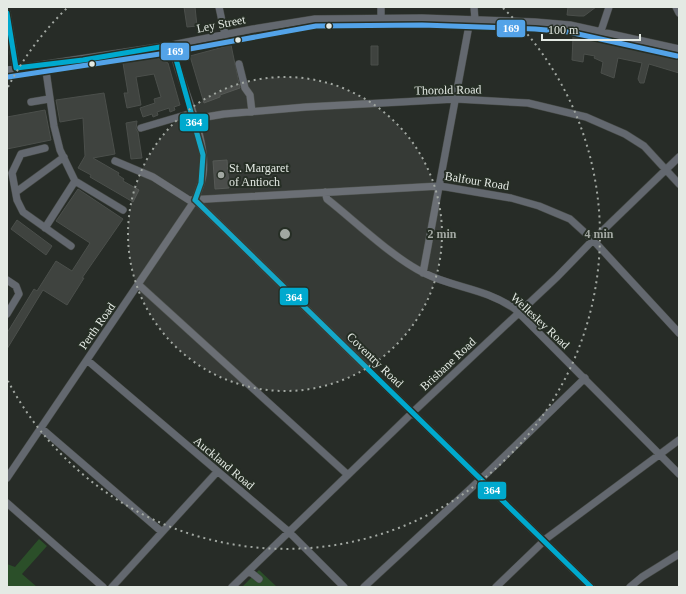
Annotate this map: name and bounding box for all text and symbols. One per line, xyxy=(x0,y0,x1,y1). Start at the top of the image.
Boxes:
street label: Ley Street xyxy=(195,12,247,36)
scale bar xyxy=(542,16,640,42)
line badge: 169 xyxy=(496,19,526,38)
unlabelled marker xyxy=(324,21,334,31)
text: 169 xyxy=(503,22,520,34)
text: 100 m xyxy=(548,23,579,37)
unlabelled marker xyxy=(233,35,243,45)
line badge: 169 xyxy=(160,42,190,61)
text: 169 xyxy=(167,45,184,57)
unlabelled marker xyxy=(87,59,97,69)
street label: Thorold Road xyxy=(414,82,482,98)
line badge: 364 xyxy=(179,113,209,132)
text: 364 xyxy=(186,116,203,128)
place label: St. Margaret of Antioch xyxy=(229,161,289,189)
street label: Balfour Road xyxy=(444,169,510,193)
marker: St. Margaret of Antioch xyxy=(216,170,226,180)
centre of rings xyxy=(278,227,292,241)
text: 2 min xyxy=(427,227,457,241)
text: 4 min xyxy=(584,227,614,241)
line badge: 364 xyxy=(279,287,309,306)
street label: Wellesley Road xyxy=(508,290,572,352)
text: 364 xyxy=(286,291,303,303)
street label: Perth Road xyxy=(76,300,118,352)
street label: Coventry Road xyxy=(344,330,406,390)
street label: Brisbane Road xyxy=(417,335,479,393)
street label: Auckland Road xyxy=(191,434,257,492)
line badge: 364 xyxy=(477,481,507,500)
text: 364 xyxy=(484,484,501,496)

